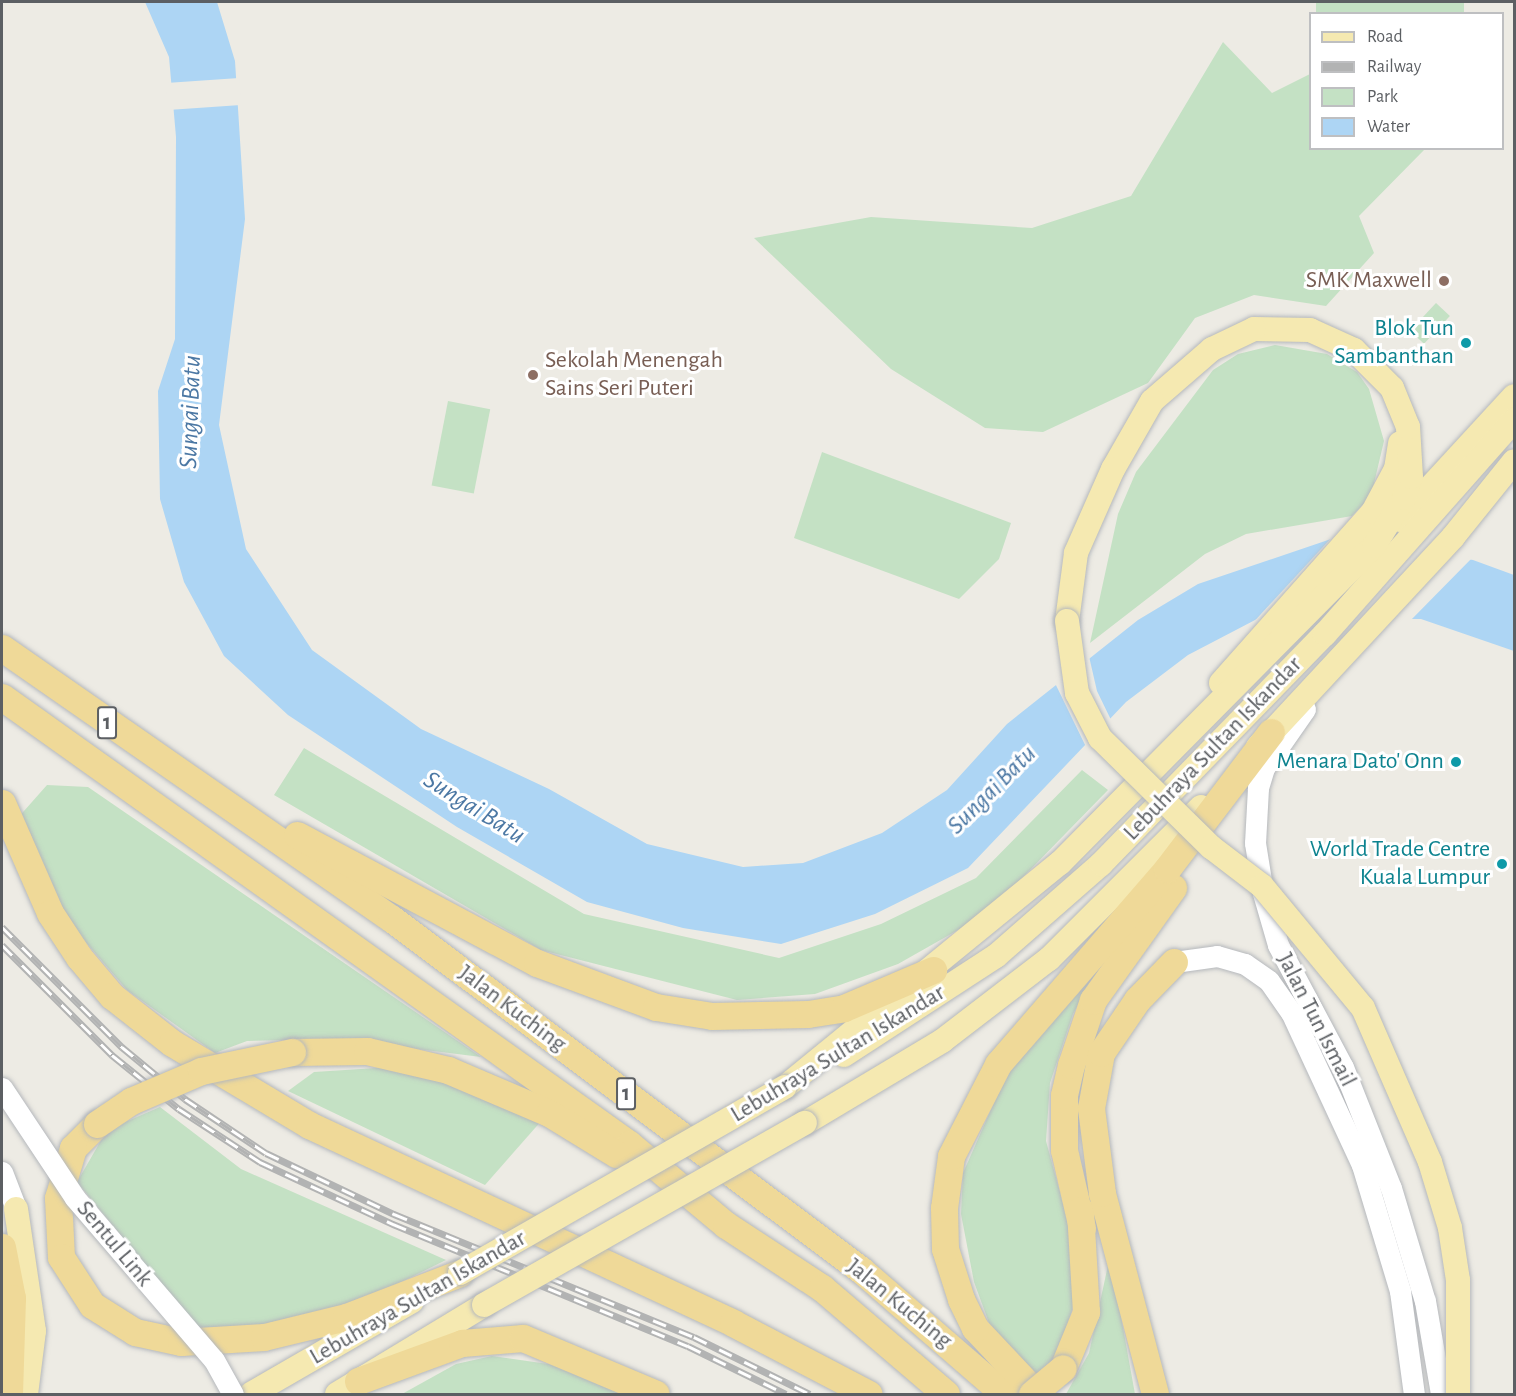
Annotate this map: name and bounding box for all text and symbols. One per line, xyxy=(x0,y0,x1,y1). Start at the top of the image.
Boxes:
legend xyxy=(1309,12,1504,150)
text: Road xyxy=(1367,28,1403,46)
text: Railway xyxy=(1367,58,1421,76)
text: Park xyxy=(1367,88,1398,106)
text: Water xyxy=(1367,118,1410,136)
place label: SMK Maxwell xyxy=(1306,267,1432,295)
marker: SMK Maxwell xyxy=(1437,274,1451,288)
place label: Blok Tun Sambanthan xyxy=(1334,315,1454,371)
marker: Blok Tun Sambanthan xyxy=(1459,336,1473,350)
place label: Sekolah Menengah Sains Seri Puteri xyxy=(545,347,723,403)
water label: Sungai Batu xyxy=(173,355,209,469)
marker: Sekolah Menengah Sains Seri Puteri xyxy=(526,368,540,382)
street label: Lebuhraya Sultan Iskandar xyxy=(1118,651,1308,847)
road number: 1 xyxy=(96,704,118,742)
water label: Sungai Batu xyxy=(941,739,1043,841)
place label: Menara Dato' Onn xyxy=(1277,748,1444,776)
marker: Menara Dato' Onn xyxy=(1449,755,1463,769)
water label: Sungai Batu xyxy=(417,765,531,851)
place label: World Trade Centre Kuala Lumpur xyxy=(1310,836,1490,892)
marker: World Trade Centre Kuala Lumpur xyxy=(1495,857,1509,871)
street label: Jalan Tun Ismail xyxy=(1270,948,1362,1092)
street label: Jalan Kuching xyxy=(452,959,572,1059)
street label: Lebuhraya Sultan Iskandar xyxy=(726,979,950,1129)
road number: 1 xyxy=(616,1075,636,1113)
street label: Sentul Link xyxy=(70,1195,158,1293)
street label: Lebuhraya Sultan Iskandar xyxy=(305,1224,531,1372)
street label: Jalan Kuching xyxy=(840,1253,958,1355)

